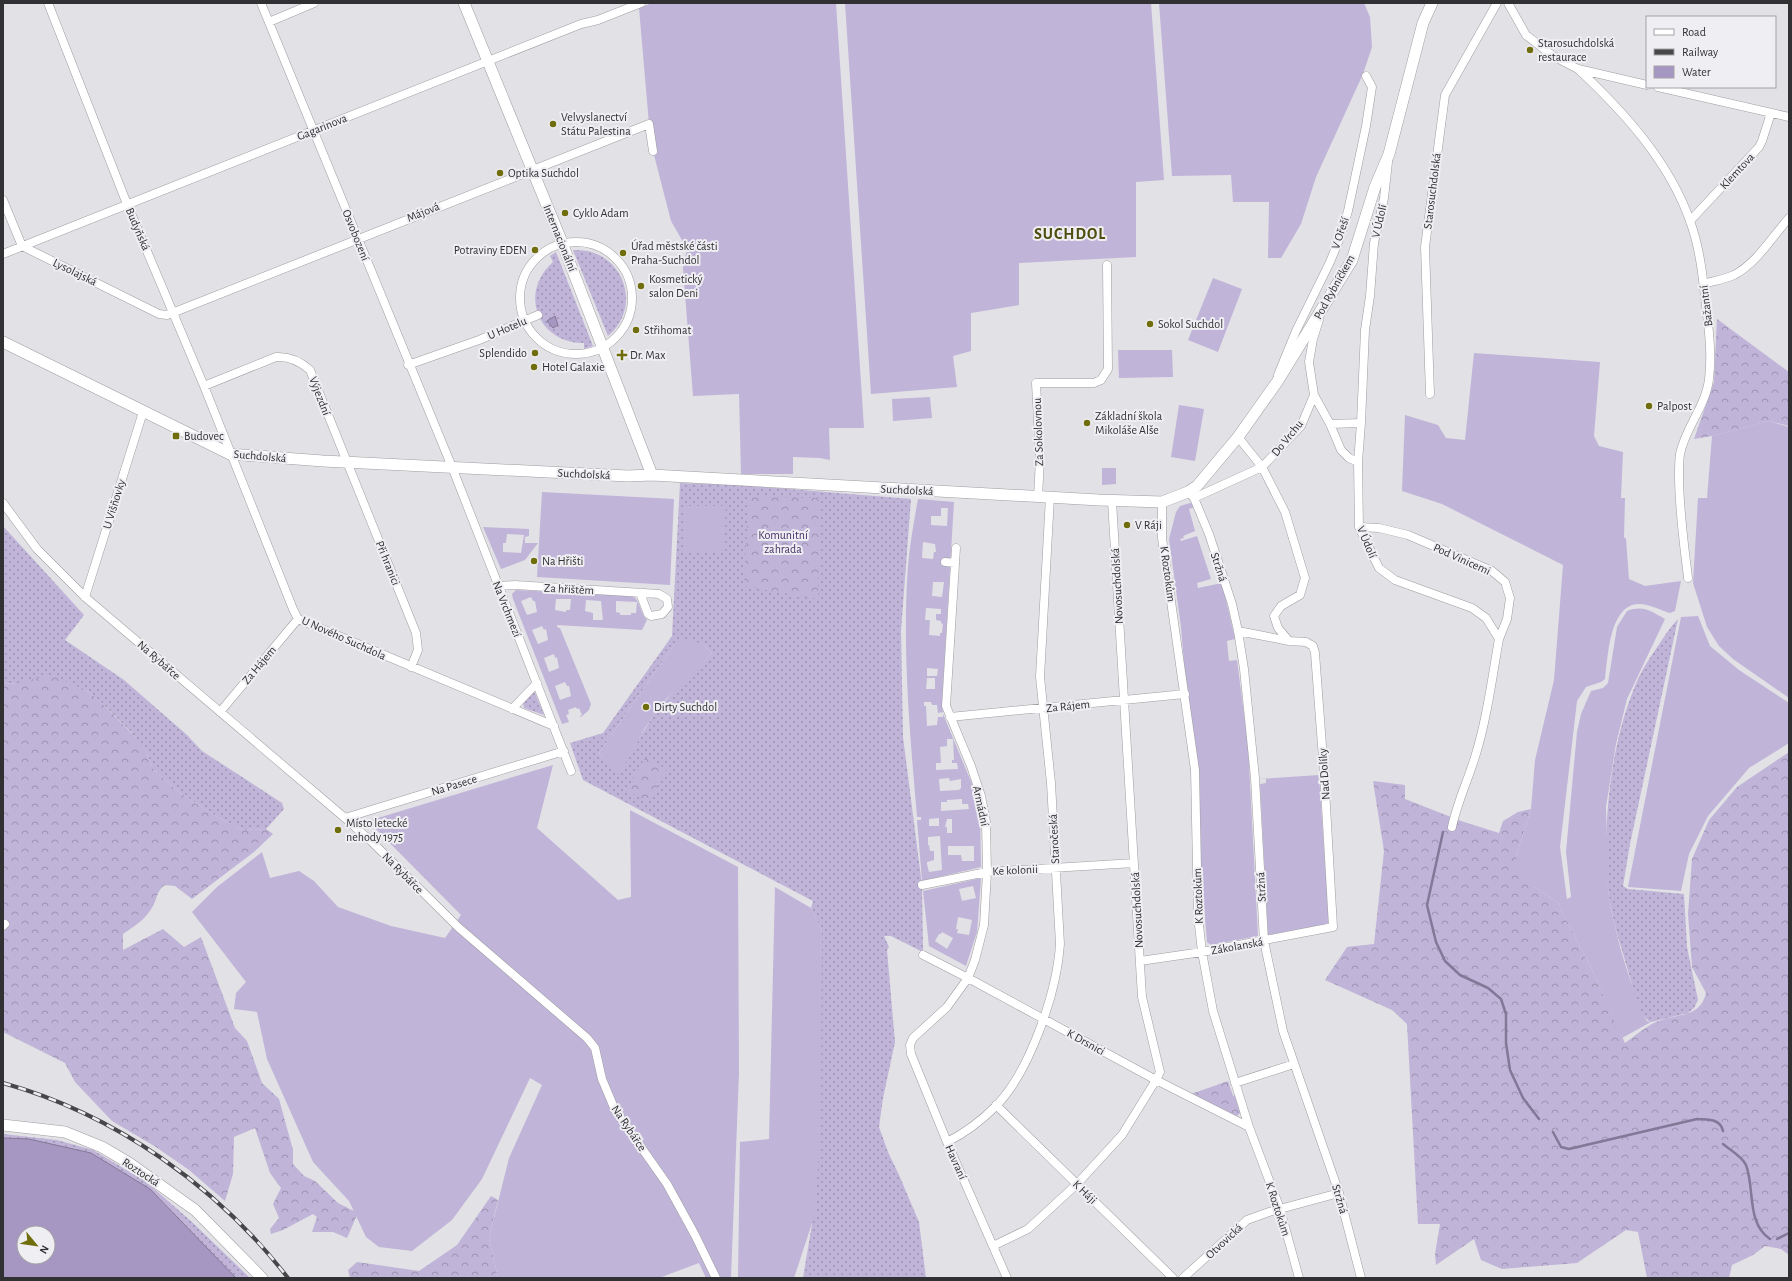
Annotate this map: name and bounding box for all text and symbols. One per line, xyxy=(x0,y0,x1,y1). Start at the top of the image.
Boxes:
legend xyxy=(1646,16,1776,88)
text: Road xyxy=(1682,26,1706,38)
place label: Starosuchdolská restaurace xyxy=(1538,37,1615,63)
marker: Starosuchdolská restaurace xyxy=(1525,45,1535,55)
text: Railway xyxy=(1682,46,1718,59)
text: Water xyxy=(1682,66,1711,78)
street label: Gagarinova xyxy=(295,111,349,142)
place label: Velvyslanectví Státu Palestina xyxy=(561,111,631,137)
marker: Velvyslanectví Státu Palestina xyxy=(548,119,558,129)
street label: Klemtova xyxy=(1717,150,1757,191)
street label: Starosuchdolská xyxy=(1421,152,1443,230)
place label: Optika Suchdol xyxy=(508,167,579,179)
marker: Optika Suchdol xyxy=(495,168,505,178)
street label: Májová xyxy=(405,200,442,225)
street label: Internacionální xyxy=(541,203,579,273)
street label: V Údolí xyxy=(1368,203,1389,239)
street label: Budyňská xyxy=(123,206,153,253)
place label: Cyklo Adam xyxy=(573,207,629,220)
street label: Osvobození xyxy=(340,208,372,262)
marker: Cyklo Adam xyxy=(560,208,570,218)
street label: V Ořeší xyxy=(1329,215,1351,251)
district label: SUCHDOL xyxy=(1034,226,1106,242)
place label: Úřad městské části Praha-Suchdol xyxy=(631,239,718,266)
place label: Potraviny EDEN xyxy=(454,244,527,257)
marker: Potraviny EDEN xyxy=(530,245,540,255)
marker: Úřad městské části Praha-Suchdol xyxy=(618,248,628,258)
street label: Pod Rybníčkem xyxy=(1311,253,1357,322)
street label: Lysolajská xyxy=(51,256,99,289)
place label: Kosmetický salon Deni xyxy=(649,273,703,299)
marker: Kosmetický salon Deni xyxy=(636,281,646,291)
street label: Bažantní xyxy=(1698,285,1714,327)
street label: U Hotelu xyxy=(485,314,529,342)
place label: Sokol Suchdol xyxy=(1158,318,1223,330)
marker: Sokol Suchdol xyxy=(1145,319,1155,329)
place label: Střihomat xyxy=(644,324,691,336)
marker: Střihomat xyxy=(631,325,641,335)
place label: Splendido xyxy=(479,347,527,359)
marker: Splendido xyxy=(530,348,540,358)
place label: Dr. Max xyxy=(630,349,665,361)
marker: Dr. Max xyxy=(617,350,627,360)
place label: Hotel Galaxie xyxy=(542,361,605,373)
marker: Hotel Galaxie xyxy=(529,362,539,372)
street label: Výjezdní xyxy=(306,375,333,417)
street label: Za Sokolovnou xyxy=(1031,398,1045,466)
place label: Palpost xyxy=(1657,400,1692,412)
marker: Palpost xyxy=(1644,401,1654,411)
place label: Základní škola Mikoláše Alše xyxy=(1095,410,1163,436)
marker: Základní škola Mikoláše Alše xyxy=(1082,418,1092,428)
street label: Do Vrchu xyxy=(1269,418,1305,458)
place label: Budovec xyxy=(184,430,224,442)
marker: Budovec xyxy=(171,431,181,441)
street label: Suchdolská xyxy=(233,448,287,464)
street label: Suchdolská xyxy=(557,467,611,481)
street label: U Višňovky xyxy=(101,478,128,531)
street label: Suchdolská xyxy=(880,483,934,497)
place label: V Ráji xyxy=(1135,519,1162,532)
marker: V Ráji xyxy=(1122,520,1132,530)
street label: V Údolí xyxy=(1355,524,1380,560)
park label: Komunitní zahrada xyxy=(758,529,808,555)
street label: Při hranici xyxy=(374,539,402,587)
street label: Pod Vinicemi xyxy=(1432,541,1492,577)
street label: K Roztokům xyxy=(1158,545,1178,603)
street label: Novosuchdolská xyxy=(1109,547,1125,624)
street label: Stržná xyxy=(1209,551,1229,584)
place label: Na Hřišti xyxy=(542,555,584,567)
marker: Na Hřišti xyxy=(529,556,539,566)
street label: Na Vrchmezí xyxy=(490,579,524,639)
street label: Za hřištěm xyxy=(544,582,594,596)
street label: U Nového Suchdola xyxy=(300,614,388,662)
street label: Na Rybářce xyxy=(135,638,183,683)
street label: Za Hájem xyxy=(240,644,279,687)
street label: Za Rájem xyxy=(1045,698,1091,715)
place label: Dirty Suchdol xyxy=(654,701,717,714)
marker: Dirty Suchdol xyxy=(641,702,651,712)
street label: Nad Dolíky xyxy=(1316,748,1333,800)
street label: Na Pasece xyxy=(430,772,478,798)
street label: Armádní xyxy=(971,785,991,827)
street label: Staročeská xyxy=(1047,813,1061,864)
place label: Místo letecké nehody 1975 xyxy=(346,817,407,844)
marker: Místo letecké nehody 1975 xyxy=(333,825,343,835)
street label: Na Rybářce xyxy=(379,850,426,897)
street label: Ke kolonii xyxy=(992,863,1038,877)
street label: K Roztokům xyxy=(1191,868,1205,924)
street label: Novosuchdolská xyxy=(1129,871,1145,948)
street label: Stržná xyxy=(1254,871,1268,902)
street label: Zákolanská xyxy=(1210,935,1265,956)
street label: K Drsnici xyxy=(1065,1027,1107,1057)
street label: Na Rybářce xyxy=(608,1103,649,1154)
street label: Havraní xyxy=(943,1143,969,1181)
street label: Roztocká xyxy=(120,1156,162,1189)
street label: K Háji xyxy=(1070,1178,1099,1207)
street label: K Roztokům xyxy=(1264,1180,1292,1238)
street label: Stržná xyxy=(1330,1183,1350,1216)
street label: Otvovická xyxy=(1203,1221,1245,1261)
north arrow xyxy=(16,1225,56,1265)
text: N xyxy=(38,1244,51,1256)

